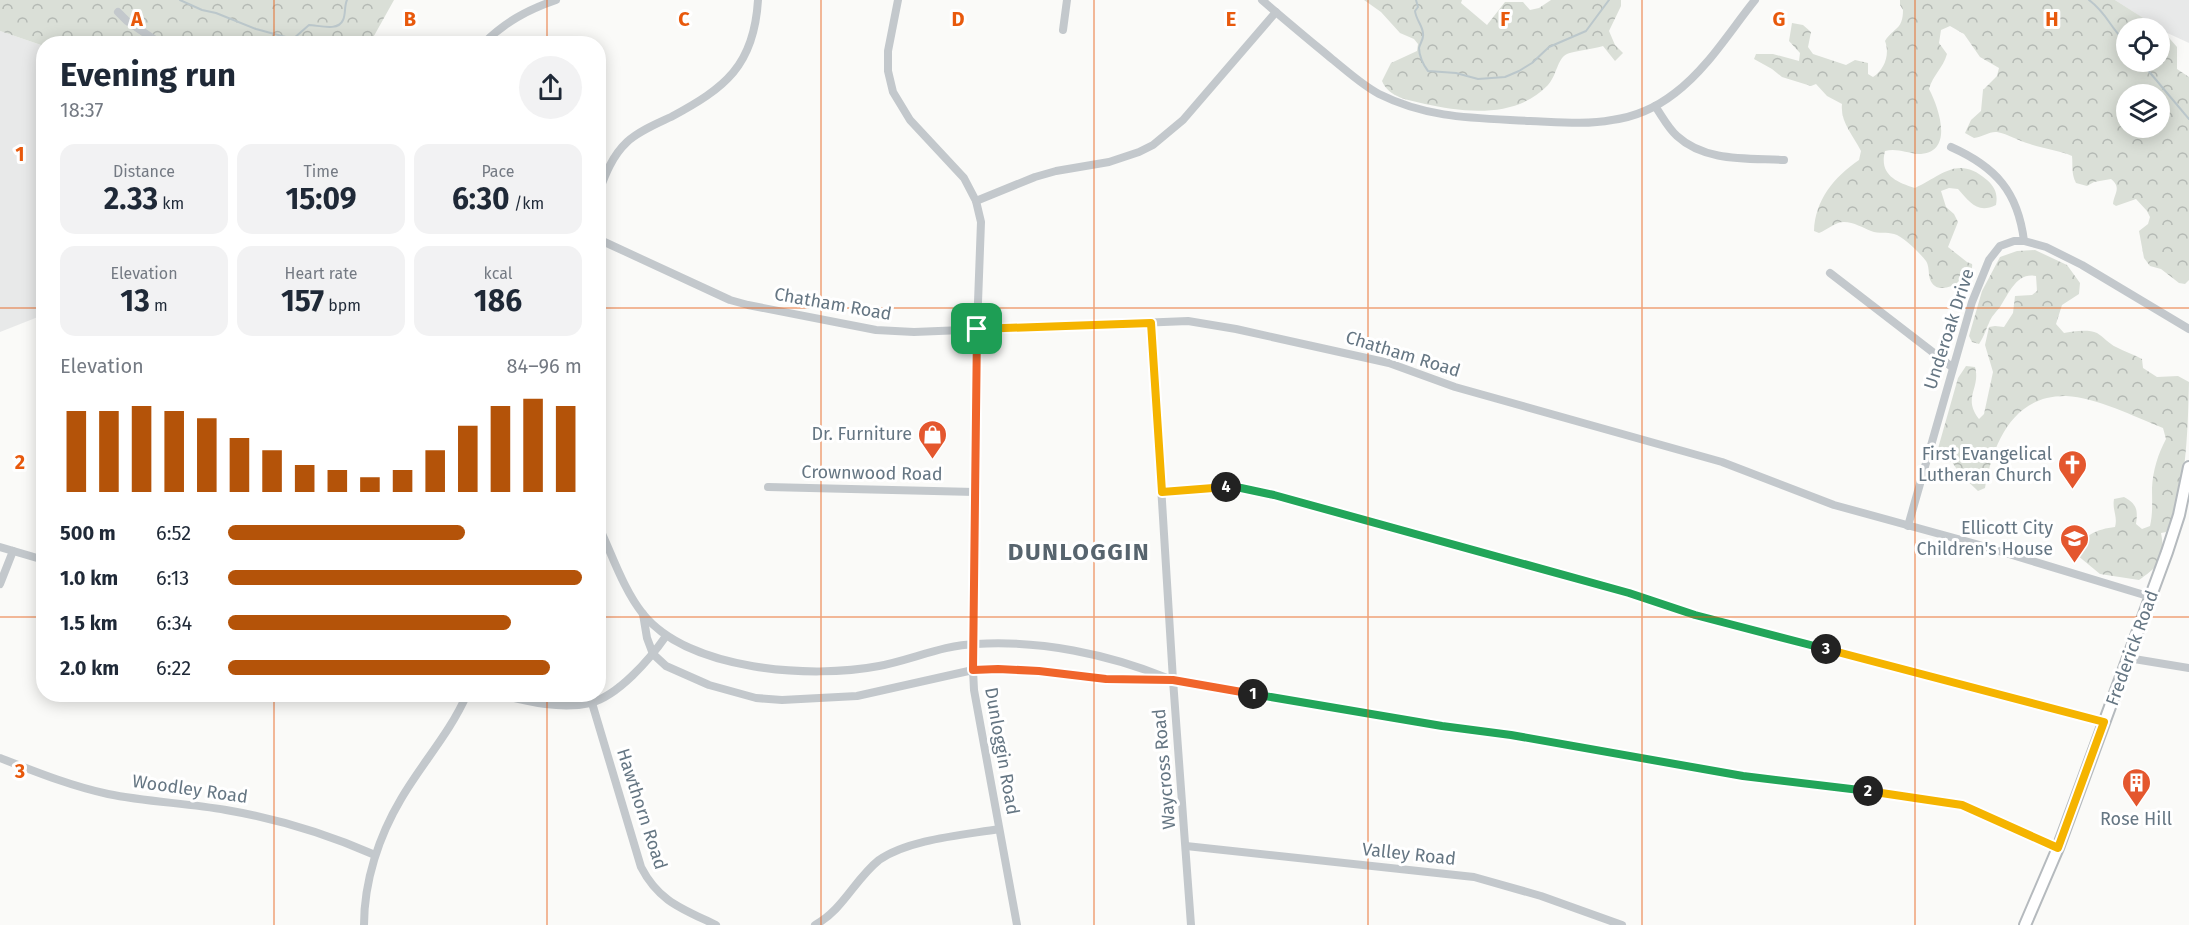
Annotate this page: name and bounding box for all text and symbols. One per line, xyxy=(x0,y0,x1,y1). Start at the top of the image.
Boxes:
text: A xyxy=(130,7,144,31)
text: B xyxy=(404,7,416,31)
text: C xyxy=(678,7,690,31)
text: D xyxy=(951,7,965,31)
text: E xyxy=(1226,7,1236,31)
text: F xyxy=(1500,7,1510,31)
text: G xyxy=(1773,7,1785,31)
text: H xyxy=(2045,7,2059,31)
map controls xyxy=(2116,18,2170,138)
button: locate xyxy=(2116,18,2170,72)
text: Evening run xyxy=(60,55,236,95)
button: share xyxy=(519,56,582,119)
button: layers xyxy=(2116,84,2170,138)
text: 18:37 xyxy=(60,98,103,122)
text: 1 xyxy=(15,142,25,166)
text: Distance xyxy=(113,162,175,181)
text: Time xyxy=(303,162,339,181)
text: Pace xyxy=(481,162,515,181)
text: 2.33 xyxy=(104,181,158,217)
text: 15:09 xyxy=(285,181,357,217)
text: 6:30 xyxy=(452,181,510,217)
text: km xyxy=(158,194,184,213)
text: /km xyxy=(510,194,544,213)
text: Elevation xyxy=(110,264,178,283)
text: Heart rate xyxy=(285,264,357,283)
text: kcal xyxy=(484,264,512,283)
street label: Underoak Drive xyxy=(1919,266,1979,392)
text: 13 xyxy=(120,283,150,319)
text: 157 xyxy=(281,283,324,319)
text: 186 xyxy=(474,283,522,319)
street label: Chatham Road xyxy=(773,283,893,325)
text: m xyxy=(150,296,168,315)
text: bpm xyxy=(324,296,361,315)
pin xyxy=(951,303,1002,354)
icon: arrive xyxy=(960,312,993,345)
street label: Chatham Road xyxy=(1343,326,1463,382)
text: Elevation xyxy=(60,354,144,378)
text: 84–96 m xyxy=(507,354,582,378)
shop icon: Dr. Furniture xyxy=(917,418,949,460)
place label: Dr. Furniture xyxy=(811,423,912,445)
place label: First Evangelical Lutheran Church xyxy=(1918,443,2052,486)
church icon: First Evangelical Lutheran Church xyxy=(2057,448,2089,490)
text: 2 xyxy=(15,450,25,474)
street label: Crownwood Road xyxy=(801,461,943,485)
pin: 4 xyxy=(1211,472,1241,502)
text: 4 xyxy=(1221,477,1231,496)
place label: Ellicott City Children's House xyxy=(1917,517,2053,560)
text: 500 m xyxy=(60,521,116,545)
text: 6:52 xyxy=(156,521,191,545)
school or university icon: Ellicott City Children's House xyxy=(2058,522,2090,564)
district label: DUNLOGGIN xyxy=(1008,538,1150,566)
text: 1.0 km xyxy=(60,566,118,590)
text: 6:13 xyxy=(156,566,189,590)
street label: Frederick Road xyxy=(2101,587,2163,709)
text: 1.5 km xyxy=(60,611,118,635)
text: 6:34 xyxy=(156,611,192,635)
pin: 3 xyxy=(1811,634,1841,664)
text: 3 xyxy=(1822,639,1830,658)
text: 2.0 km xyxy=(60,656,119,680)
text: 6:22 xyxy=(156,656,191,680)
pin: 1 xyxy=(1238,679,1268,709)
text: 1 xyxy=(1249,684,1257,703)
street label: Dunloggin Road xyxy=(980,686,1024,816)
street label: Waycross Road xyxy=(1148,708,1180,830)
street label: Hawthorn Road xyxy=(612,746,672,872)
text: 3 xyxy=(14,759,25,783)
building icon: Rose Hill xyxy=(2120,766,2152,808)
street label: Woodley Road xyxy=(131,770,249,808)
pin: 2 xyxy=(1853,776,1883,806)
text: 2 xyxy=(1864,781,1872,800)
place label: Rose Hill xyxy=(2100,808,2172,830)
street label: Valley Road xyxy=(1361,838,1457,870)

